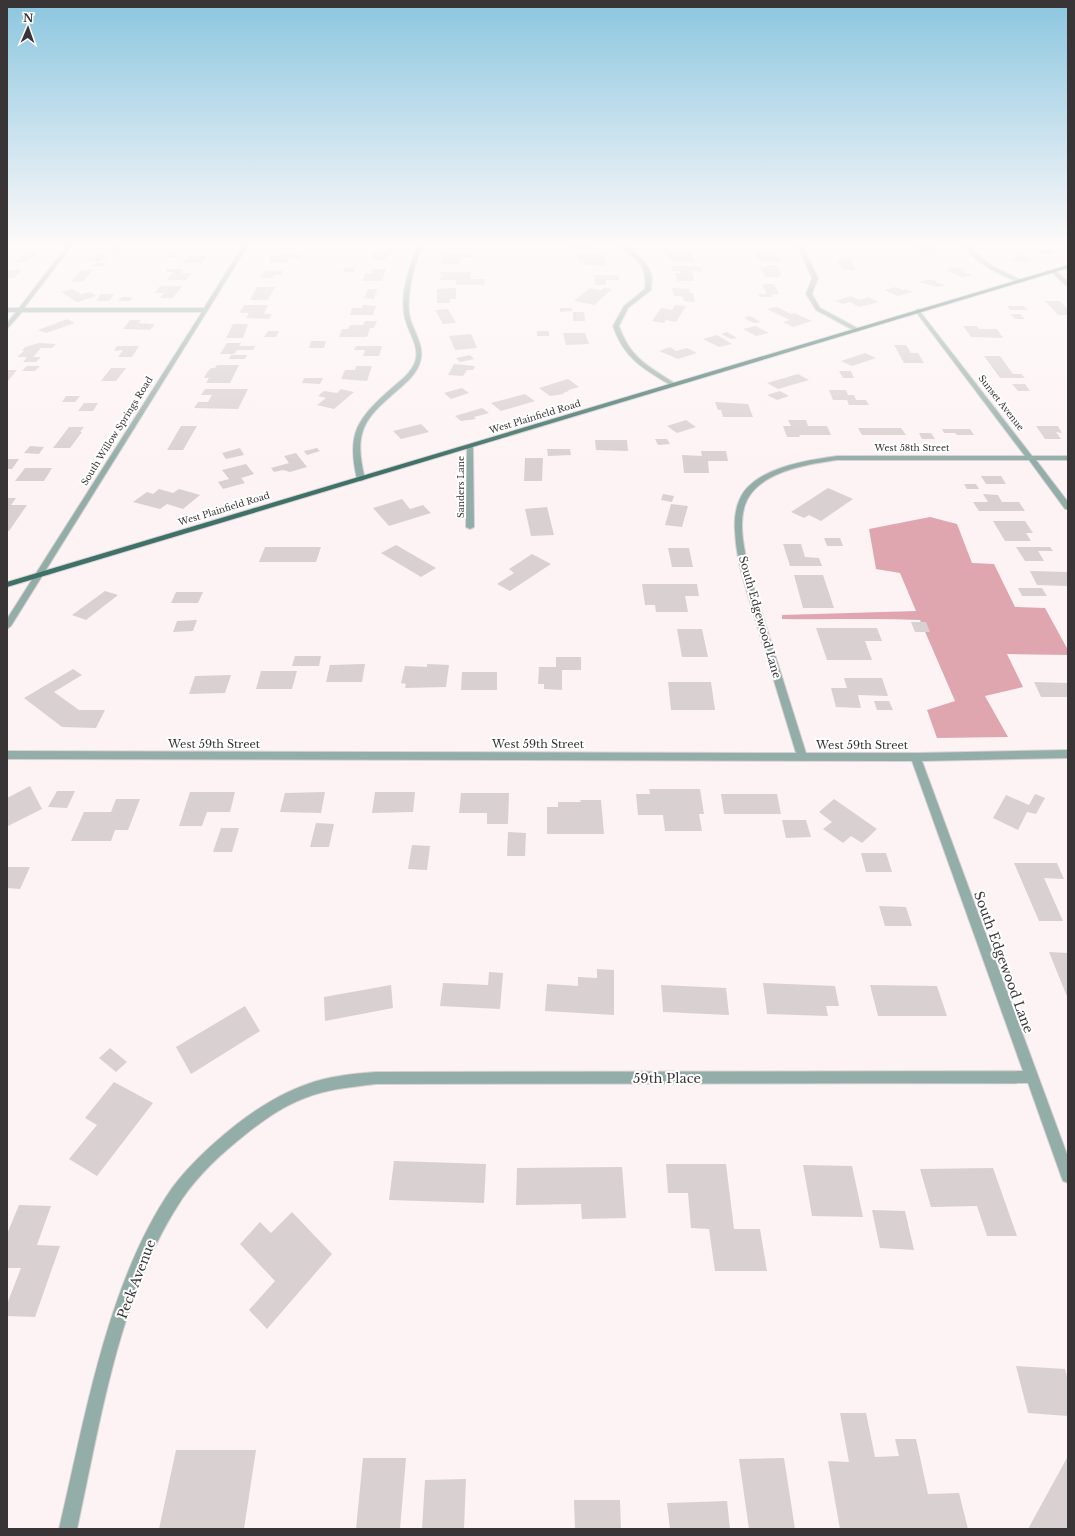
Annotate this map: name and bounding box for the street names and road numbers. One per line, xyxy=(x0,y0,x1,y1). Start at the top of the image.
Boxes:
street label: Sunset Avenue xyxy=(976,373,1026,433)
street label: South Willow Springs Road xyxy=(78,374,155,487)
street label: West Plainfield Road xyxy=(487,397,582,436)
street label: West 58th Street xyxy=(874,442,950,453)
street label: Sanders Lane xyxy=(455,456,466,518)
street label: West Plainfield Road xyxy=(176,489,271,528)
street label: South Edgewood Lane xyxy=(736,554,784,680)
street label: West 59th Street xyxy=(167,737,261,751)
street label: West 59th Street xyxy=(491,737,585,751)
street label: West 59th Street xyxy=(815,738,909,752)
street label: South Edgewood Lane xyxy=(970,889,1037,1035)
street label: 59th Place xyxy=(633,1070,701,1087)
street label: Peck Avenue xyxy=(114,1237,159,1321)

